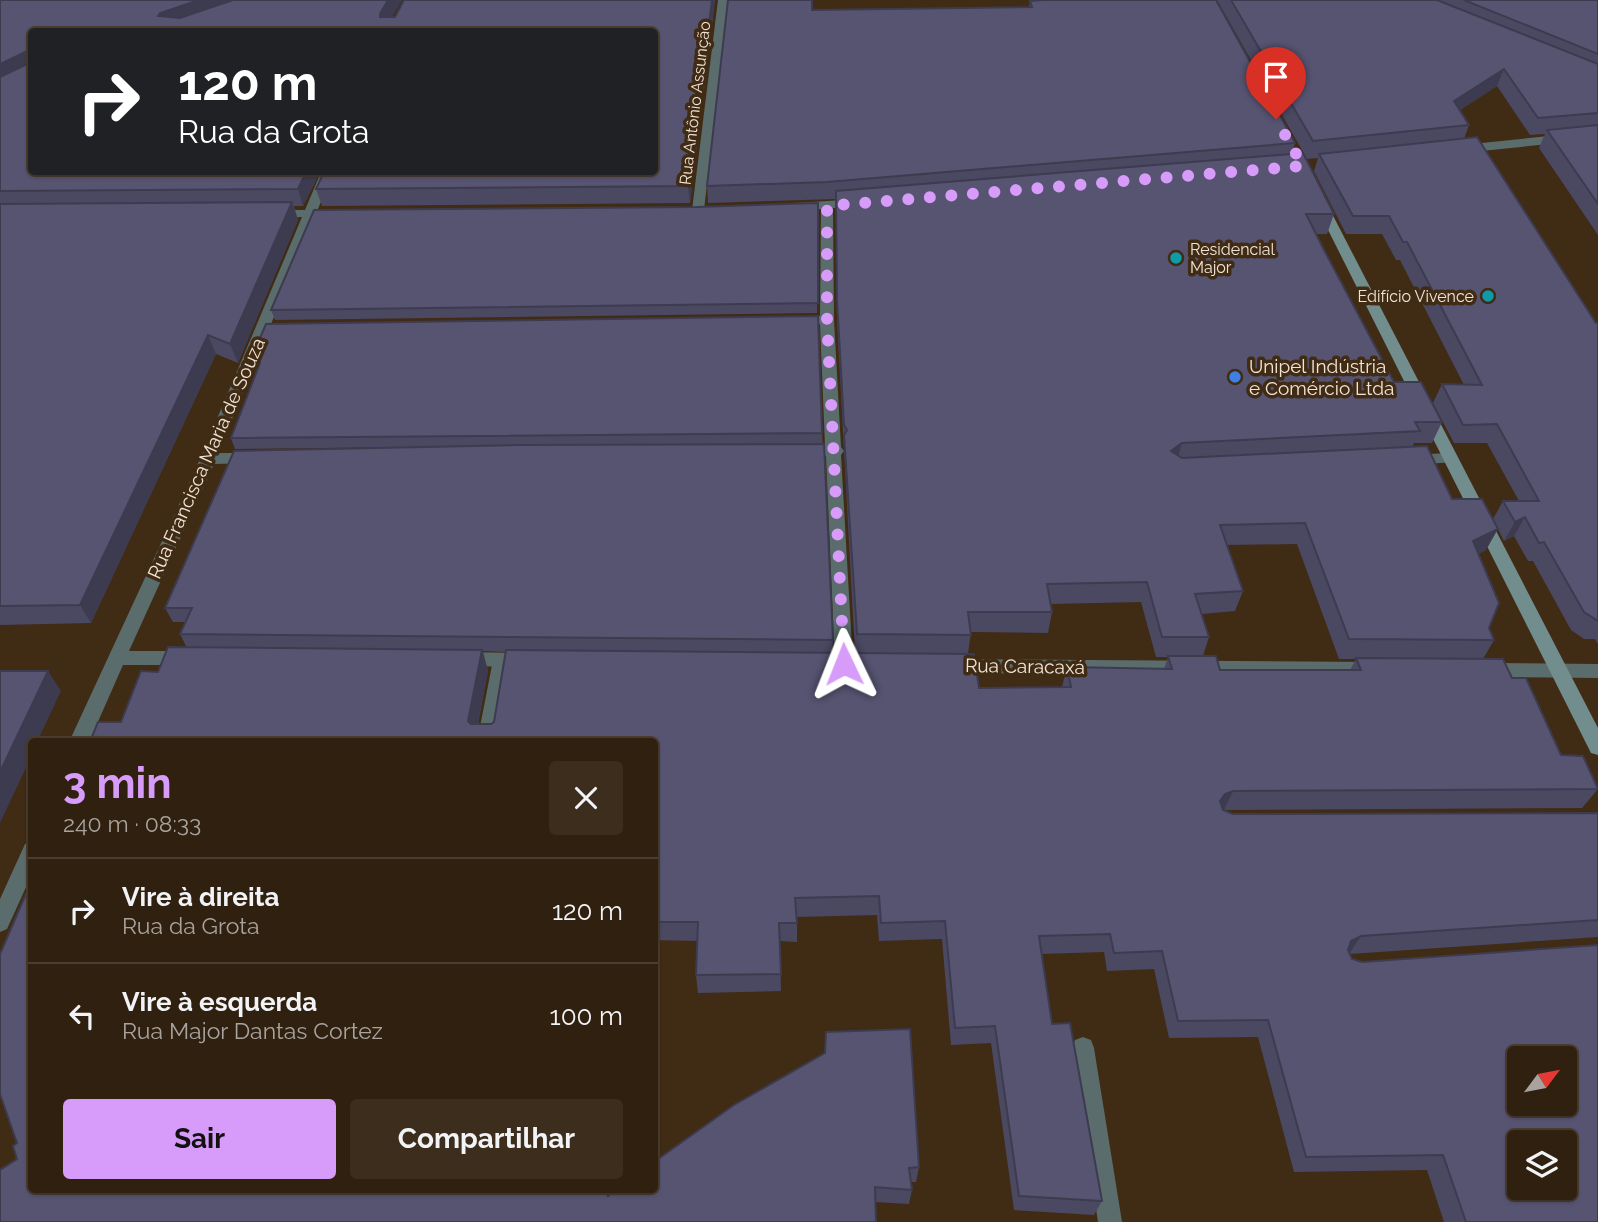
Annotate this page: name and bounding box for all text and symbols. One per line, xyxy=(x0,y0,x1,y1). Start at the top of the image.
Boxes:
street label: Rua Antônio Assunção xyxy=(676,20,714,186)
pin xyxy=(1246,47,1306,119)
text: 120 m xyxy=(178,54,317,111)
icon: right xyxy=(63,56,154,147)
icon: arrive xyxy=(1257,58,1295,96)
text: Rua da Grota xyxy=(178,113,369,150)
place label: Residencial Major xyxy=(1190,240,1275,277)
marker: Residencial Major xyxy=(1168,250,1184,266)
place label: Edifício Vivence xyxy=(1358,287,1474,306)
marker: Edifício Vivence xyxy=(1480,288,1496,304)
street label: Rua Francisca Maria de Souza xyxy=(143,334,269,582)
place label: Unipel Indústria e Comércio Ltda xyxy=(1249,355,1394,399)
marker: Unipel Indústria e Comércio Ltda xyxy=(1227,369,1243,385)
position arrow xyxy=(807,627,881,701)
street label: Rua Caracaxá xyxy=(965,654,1085,678)
text: 3 min xyxy=(63,759,172,808)
button: close xyxy=(549,761,623,835)
text: 240 m · 08:33 xyxy=(63,810,201,837)
text: Vire à direita xyxy=(122,882,279,912)
icon: right xyxy=(63,892,101,930)
text: 120 m xyxy=(552,896,623,926)
text: Rua da Grota xyxy=(122,912,260,939)
text: Vire à esquerda xyxy=(122,987,317,1017)
icon: left xyxy=(63,997,101,1035)
text: 100 m xyxy=(550,1001,623,1031)
text: Rua Major Dantas Cortez xyxy=(122,1017,383,1044)
north arrow xyxy=(1507,1046,1577,1116)
map controls xyxy=(1507,1046,1577,1200)
button: Sair xyxy=(63,1099,336,1179)
button: Compartilhar xyxy=(350,1099,623,1179)
button: layers xyxy=(1507,1130,1577,1200)

